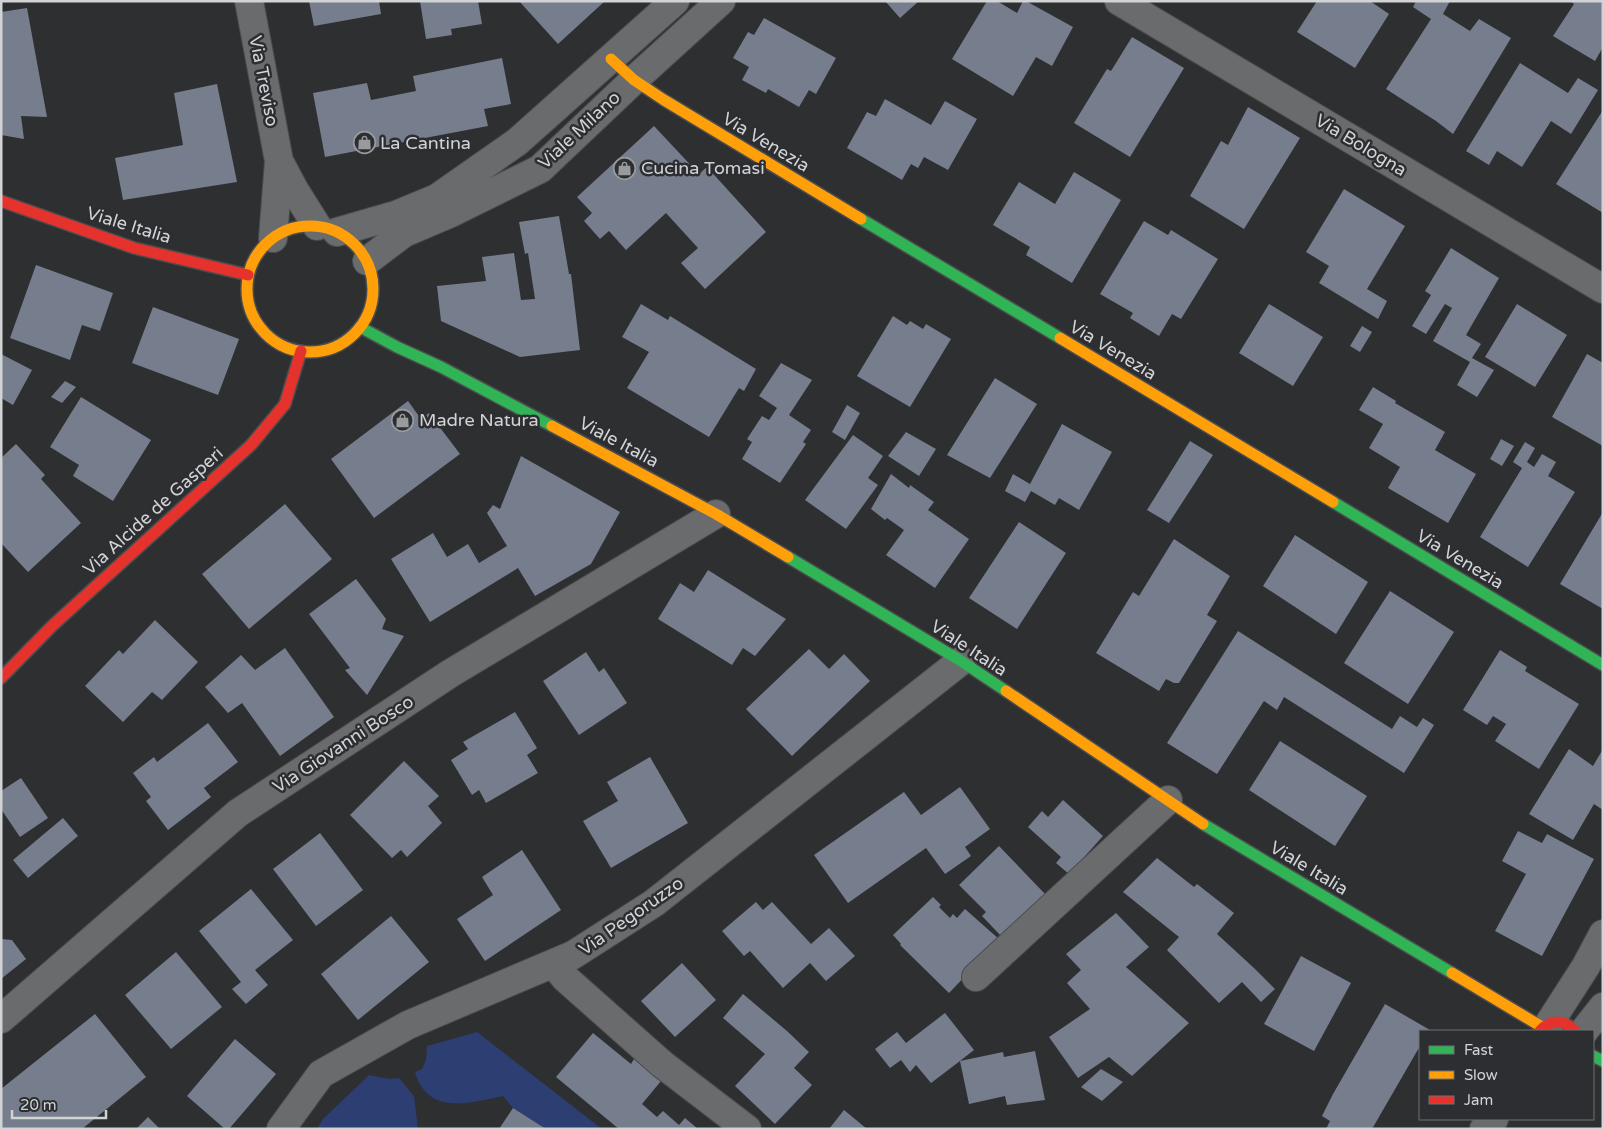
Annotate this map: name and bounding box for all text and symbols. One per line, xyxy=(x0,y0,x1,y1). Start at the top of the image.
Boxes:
street label: Via Treviso xyxy=(244,34,284,128)
street label: Viale Milano xyxy=(533,86,625,174)
street label: Via Venezia xyxy=(718,107,814,177)
street label: Via Bologna xyxy=(1311,109,1411,181)
shop icon: La Cantina xyxy=(352,131,376,155)
place label: La Cantina xyxy=(380,132,471,154)
shop icon: Cucina Tomasi xyxy=(613,156,637,180)
place label: Cucina Tomasi xyxy=(641,157,765,179)
street label: Viale Italia xyxy=(84,202,174,248)
street label: Via Venezia xyxy=(1065,315,1161,385)
shop icon: Madre Natura xyxy=(391,408,415,432)
place label: Madre Natura xyxy=(419,409,539,431)
street label: Viale Italia xyxy=(575,412,663,472)
street label: Via Alcide de Gasperi xyxy=(78,442,228,580)
street label: Via Venezia xyxy=(1412,524,1508,594)
street label: Viale Italia xyxy=(926,615,1012,681)
street label: Via Giovanni Bosco xyxy=(268,690,418,798)
street label: Viale Italia xyxy=(1266,836,1352,900)
street label: Via Pegoruzzo xyxy=(574,872,688,960)
legend xyxy=(1419,1030,1594,1120)
text: Fast xyxy=(1464,1041,1494,1059)
text: Slow xyxy=(1464,1066,1498,1084)
scale bar xyxy=(12,1088,106,1120)
text: Jam xyxy=(1464,1091,1493,1109)
text: 20 m xyxy=(20,1096,57,1114)

